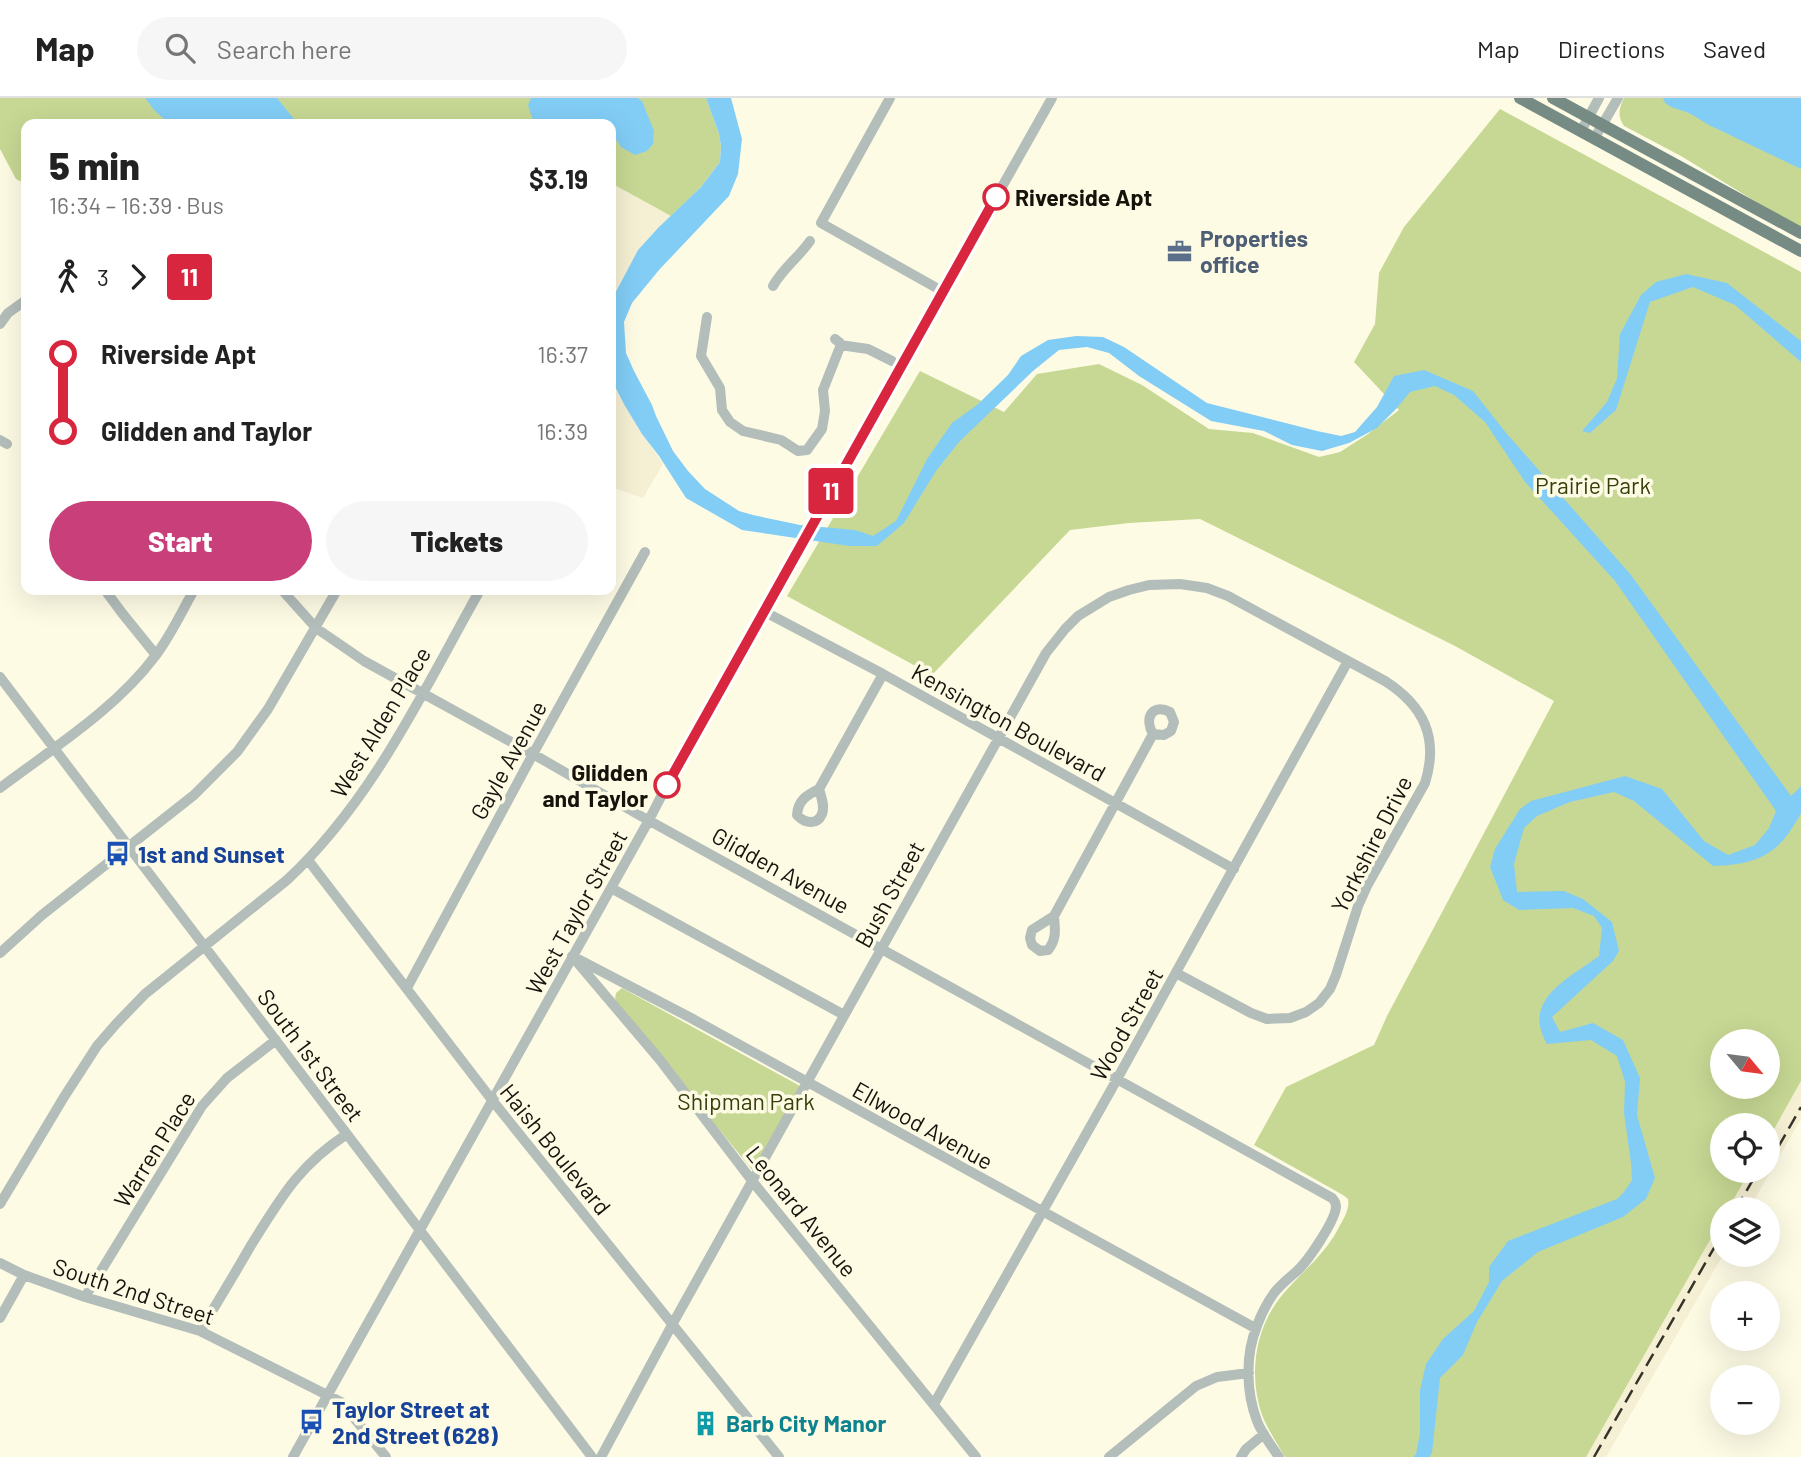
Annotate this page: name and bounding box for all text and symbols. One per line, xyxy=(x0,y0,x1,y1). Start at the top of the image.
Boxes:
search box xyxy=(137,17,627,80)
text: Map xyxy=(35,28,95,68)
icon: search xyxy=(161,29,199,67)
text: Search here xyxy=(217,33,352,64)
text: Map xyxy=(1477,34,1520,63)
text: Directions xyxy=(1558,34,1665,63)
text: Saved xyxy=(1703,34,1766,63)
text: 5 min xyxy=(49,142,140,188)
text: $3.19 xyxy=(529,163,588,194)
place label: Riverside Apt xyxy=(1015,183,1152,211)
marker: Riverside Apt xyxy=(983,184,1009,210)
text: 16:34 – 16:39 · Bus xyxy=(49,191,224,219)
place label: Properties office xyxy=(1200,224,1308,278)
office icon: Properties office xyxy=(1166,237,1194,265)
icon: walk xyxy=(49,258,87,296)
icon: forward xyxy=(119,258,157,296)
text: 11 xyxy=(181,262,198,291)
text: 3 xyxy=(97,263,109,291)
text: Riverside Apt xyxy=(101,338,256,369)
text: 16:37 xyxy=(538,340,588,368)
text: Glidden and Taylor xyxy=(101,415,312,446)
text: 16:39 xyxy=(536,417,588,445)
line badge: 11 xyxy=(800,468,862,514)
park label: Prairie Park xyxy=(1535,471,1651,499)
text: 11 xyxy=(822,476,840,505)
button: Start xyxy=(49,501,312,581)
button: Tickets xyxy=(326,501,588,581)
street label: West Alden Place xyxy=(324,641,436,803)
street label: Kensington Boulevard xyxy=(907,657,1111,787)
street label: Gayle Avenue xyxy=(464,696,552,824)
place label: Glidden and Taylor xyxy=(542,758,648,812)
street label: Yorkshire Drive xyxy=(1325,771,1417,917)
marker: Glidden and Taylor xyxy=(654,772,680,798)
street label: Glidden Avenue xyxy=(707,821,855,919)
street label: West Taylor Street xyxy=(519,825,633,999)
street label: Bush Street xyxy=(848,836,930,952)
bus stop icon: 1st and Sunset xyxy=(104,840,132,868)
place label: 1st and Sunset xyxy=(138,840,285,868)
street label: Wood Street xyxy=(1084,963,1168,1085)
street label: South 1st Street xyxy=(252,983,370,1127)
north arrow xyxy=(1710,1029,1780,1099)
map controls xyxy=(1710,1029,1780,1435)
street label: Ellwood Avenue xyxy=(848,1075,998,1175)
street label: Haish Boulevard xyxy=(495,1078,617,1220)
street label: Warren Place xyxy=(107,1086,201,1212)
park label: Shipman Park xyxy=(677,1087,815,1115)
button: locate xyxy=(1710,1113,1780,1183)
street label: Leonard Avenue xyxy=(741,1140,863,1282)
button: layers xyxy=(1710,1197,1780,1267)
street label: South 2nd Street xyxy=(50,1252,218,1330)
button: + xyxy=(1710,1281,1780,1351)
button: − xyxy=(1710,1365,1780,1435)
place label: Taylor Street at 2nd Street (628) xyxy=(332,1395,498,1449)
bus stop icon: Taylor Street at 2nd Street (628) xyxy=(298,1408,326,1436)
building icon: Barb City Manor xyxy=(692,1409,720,1437)
place label: Barb City Manor xyxy=(726,1409,886,1437)

